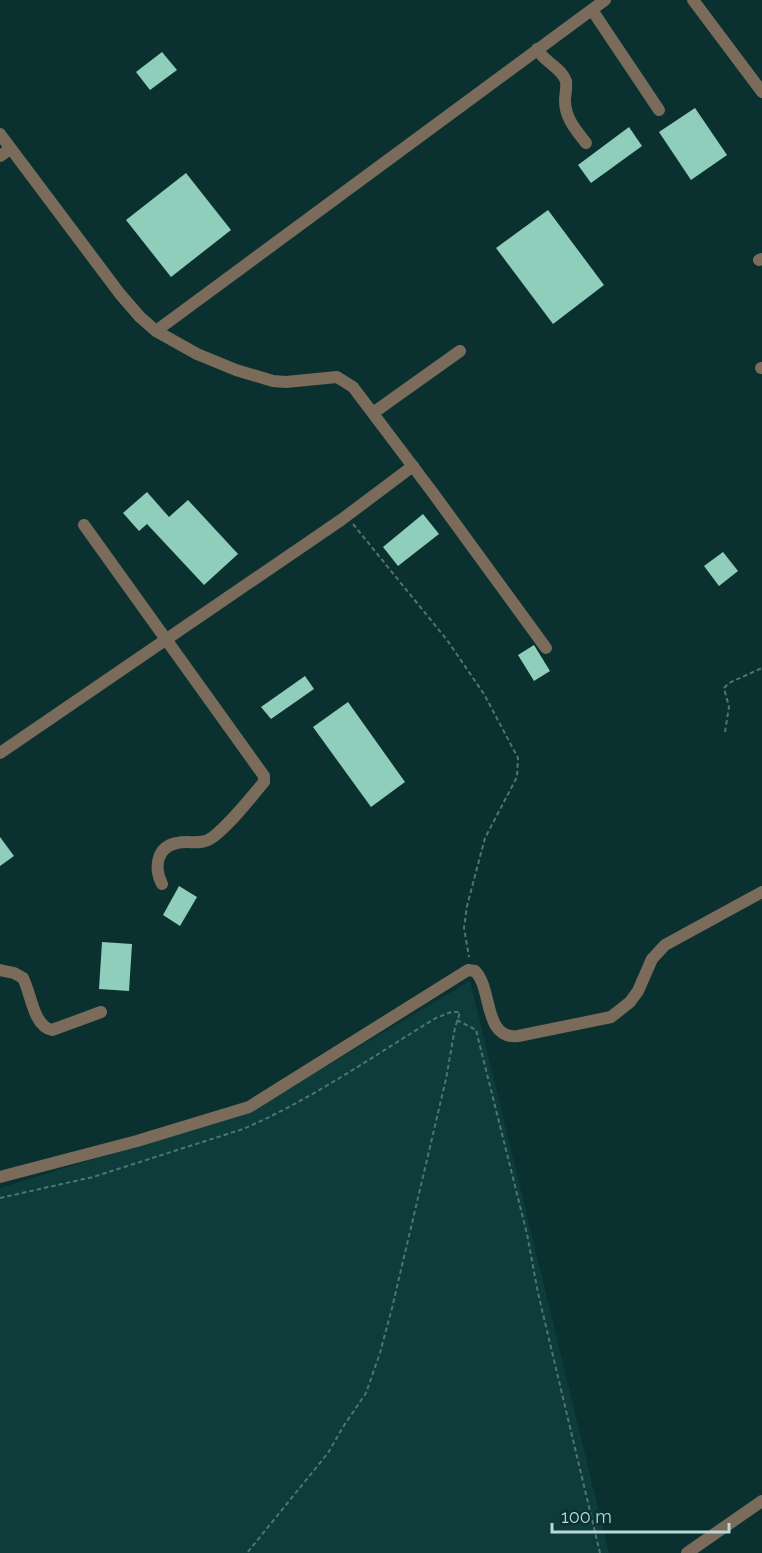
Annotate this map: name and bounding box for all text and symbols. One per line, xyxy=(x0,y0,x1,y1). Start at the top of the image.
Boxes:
scale bar xyxy=(552,1496,729,1534)
text: 100 m xyxy=(561,1506,612,1527)

